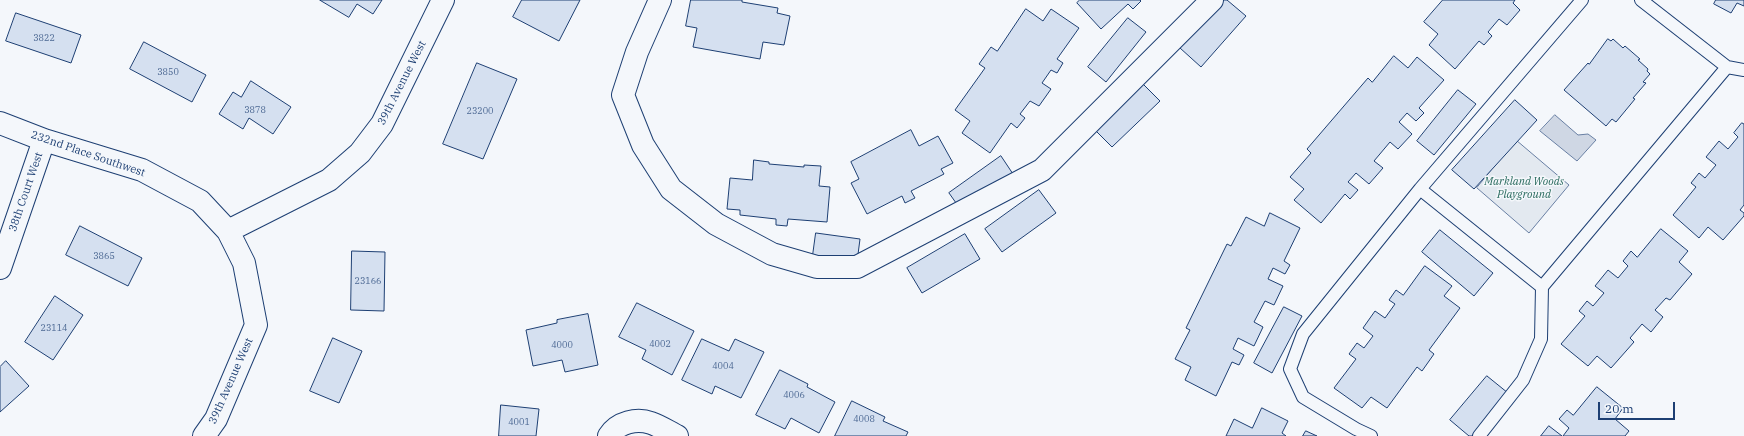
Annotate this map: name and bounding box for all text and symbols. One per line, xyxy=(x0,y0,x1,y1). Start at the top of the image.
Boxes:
house number: 3822 xyxy=(33,33,55,43)
street label: 39th Avenue West xyxy=(375,39,429,127)
house number: 3850 xyxy=(157,67,179,77)
house number: 3878 xyxy=(244,105,266,115)
house number: 23200 xyxy=(467,106,493,116)
street label: 232nd Place Southwest xyxy=(29,128,147,180)
street label: 38th Court West xyxy=(6,151,46,233)
park label: Markland Woods Playground xyxy=(1484,175,1564,201)
house number: 3865 xyxy=(93,251,115,261)
house number: 23166 xyxy=(355,276,381,286)
house number: 23114 xyxy=(41,323,67,333)
street label: 39th Avenue West xyxy=(206,336,256,426)
house number: 4002 xyxy=(649,339,671,349)
house number: 4000 xyxy=(551,340,573,350)
house number: 4004 xyxy=(712,361,734,371)
house number: 4006 xyxy=(783,390,805,400)
scale bar xyxy=(1600,394,1677,420)
text: 20 m xyxy=(1605,401,1634,416)
house number: 4008 xyxy=(853,414,875,424)
house number: 4001 xyxy=(508,417,530,427)

